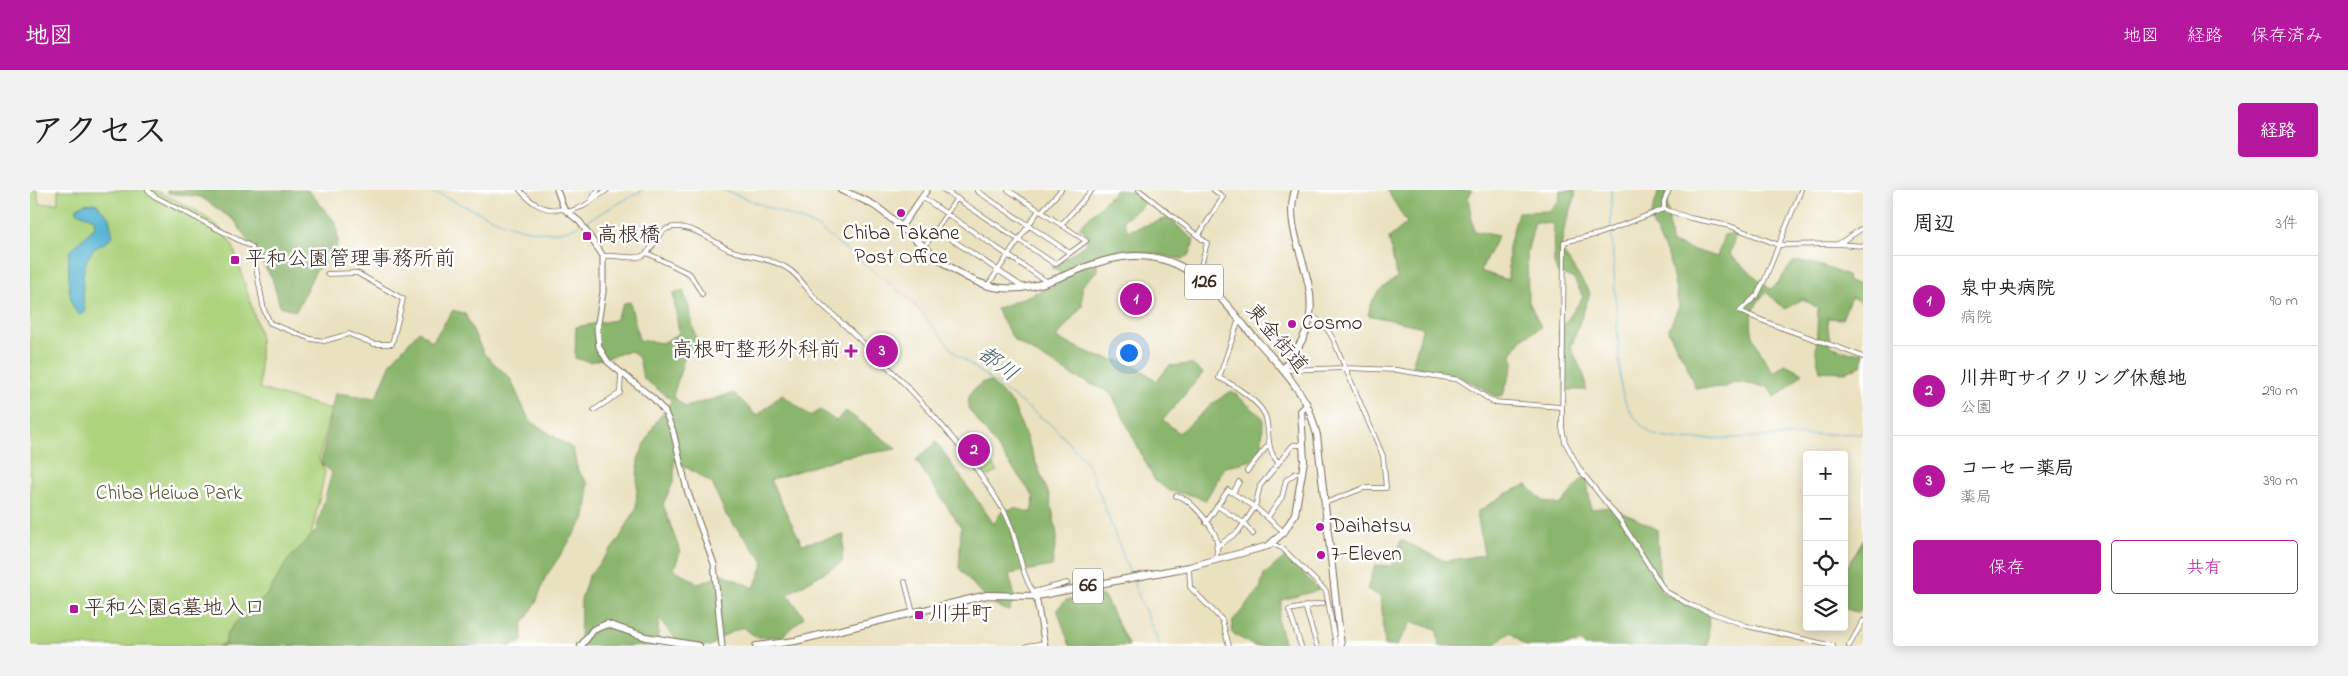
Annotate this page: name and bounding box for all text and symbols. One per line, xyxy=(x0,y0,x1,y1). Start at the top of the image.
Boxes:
text: 地図 xyxy=(25,20,73,55)
text: 地図 xyxy=(2123,24,2159,50)
text: 経路 xyxy=(2187,24,2223,50)
text: 保存済み xyxy=(2251,24,2323,50)
button: 経路 xyxy=(2238,103,2318,157)
text: アクセス xyxy=(30,108,168,159)
marker: Chiba Takane Post Office xyxy=(895,207,907,219)
text: 周辺 xyxy=(1913,210,1955,240)
text: 3件 xyxy=(2275,212,2298,236)
place label: Chiba Takane Post Office xyxy=(843,219,960,273)
place label: 高根橋 xyxy=(597,221,660,251)
marker: 高根橋 xyxy=(581,230,593,242)
place label: 平和公園管理事務所前 xyxy=(245,245,455,275)
marker: 平和公園管理事務所前 xyxy=(229,254,241,266)
road number: 126 xyxy=(1185,264,1223,300)
text: 泉中央病院 xyxy=(1960,276,2055,303)
pin: 1 xyxy=(1120,280,1152,318)
text: 1 xyxy=(1926,289,1932,313)
text: 90 m xyxy=(2270,289,2298,313)
street label: 東金街道 xyxy=(1238,297,1314,381)
text: 病院 xyxy=(1960,306,1992,330)
place label: Cosmo xyxy=(1302,309,1362,339)
marker: Cosmo xyxy=(1286,318,1298,330)
pin: 3 xyxy=(866,332,898,370)
place label: 高根町整形外科前 xyxy=(672,336,840,366)
water label: 都川 xyxy=(970,339,1024,391)
your location xyxy=(1116,340,1142,366)
marker: 高根町整形外科前 xyxy=(844,344,858,358)
text: 川井町サイクリング休憩地 xyxy=(1960,366,2186,393)
text: 2 xyxy=(1925,379,1933,403)
text: 290 m xyxy=(2262,379,2298,403)
text: 公園 xyxy=(1960,396,1992,420)
pin: 2 xyxy=(958,431,990,469)
map controls xyxy=(1803,451,1848,631)
button: + xyxy=(1803,451,1848,496)
text: コーセー薬局 xyxy=(1960,456,2074,483)
text: 3 xyxy=(1926,469,1932,493)
text: 390 m xyxy=(2263,469,2298,493)
park label: Chiba Heiwa Park xyxy=(96,479,243,509)
text: 薬局 xyxy=(1960,486,1992,510)
button: − xyxy=(1803,496,1848,541)
place label: Daihatsu xyxy=(1329,512,1412,542)
marker: Daihatsu xyxy=(1314,521,1326,533)
place label: 7-Eleven xyxy=(1331,540,1402,570)
button: 保存 xyxy=(1913,540,2101,594)
button: 共有 xyxy=(2111,540,2298,594)
button: locate xyxy=(1803,541,1848,586)
marker: 7-Eleven xyxy=(1315,549,1327,561)
road number: 66 xyxy=(1073,568,1103,604)
button: layers xyxy=(1803,586,1848,631)
place label: 平和公園G墓地入口 xyxy=(84,594,265,624)
place label: 川井町 xyxy=(929,600,992,630)
marker: 平和公園G墓地入口 xyxy=(68,603,80,615)
marker: 川井町 xyxy=(913,609,925,621)

